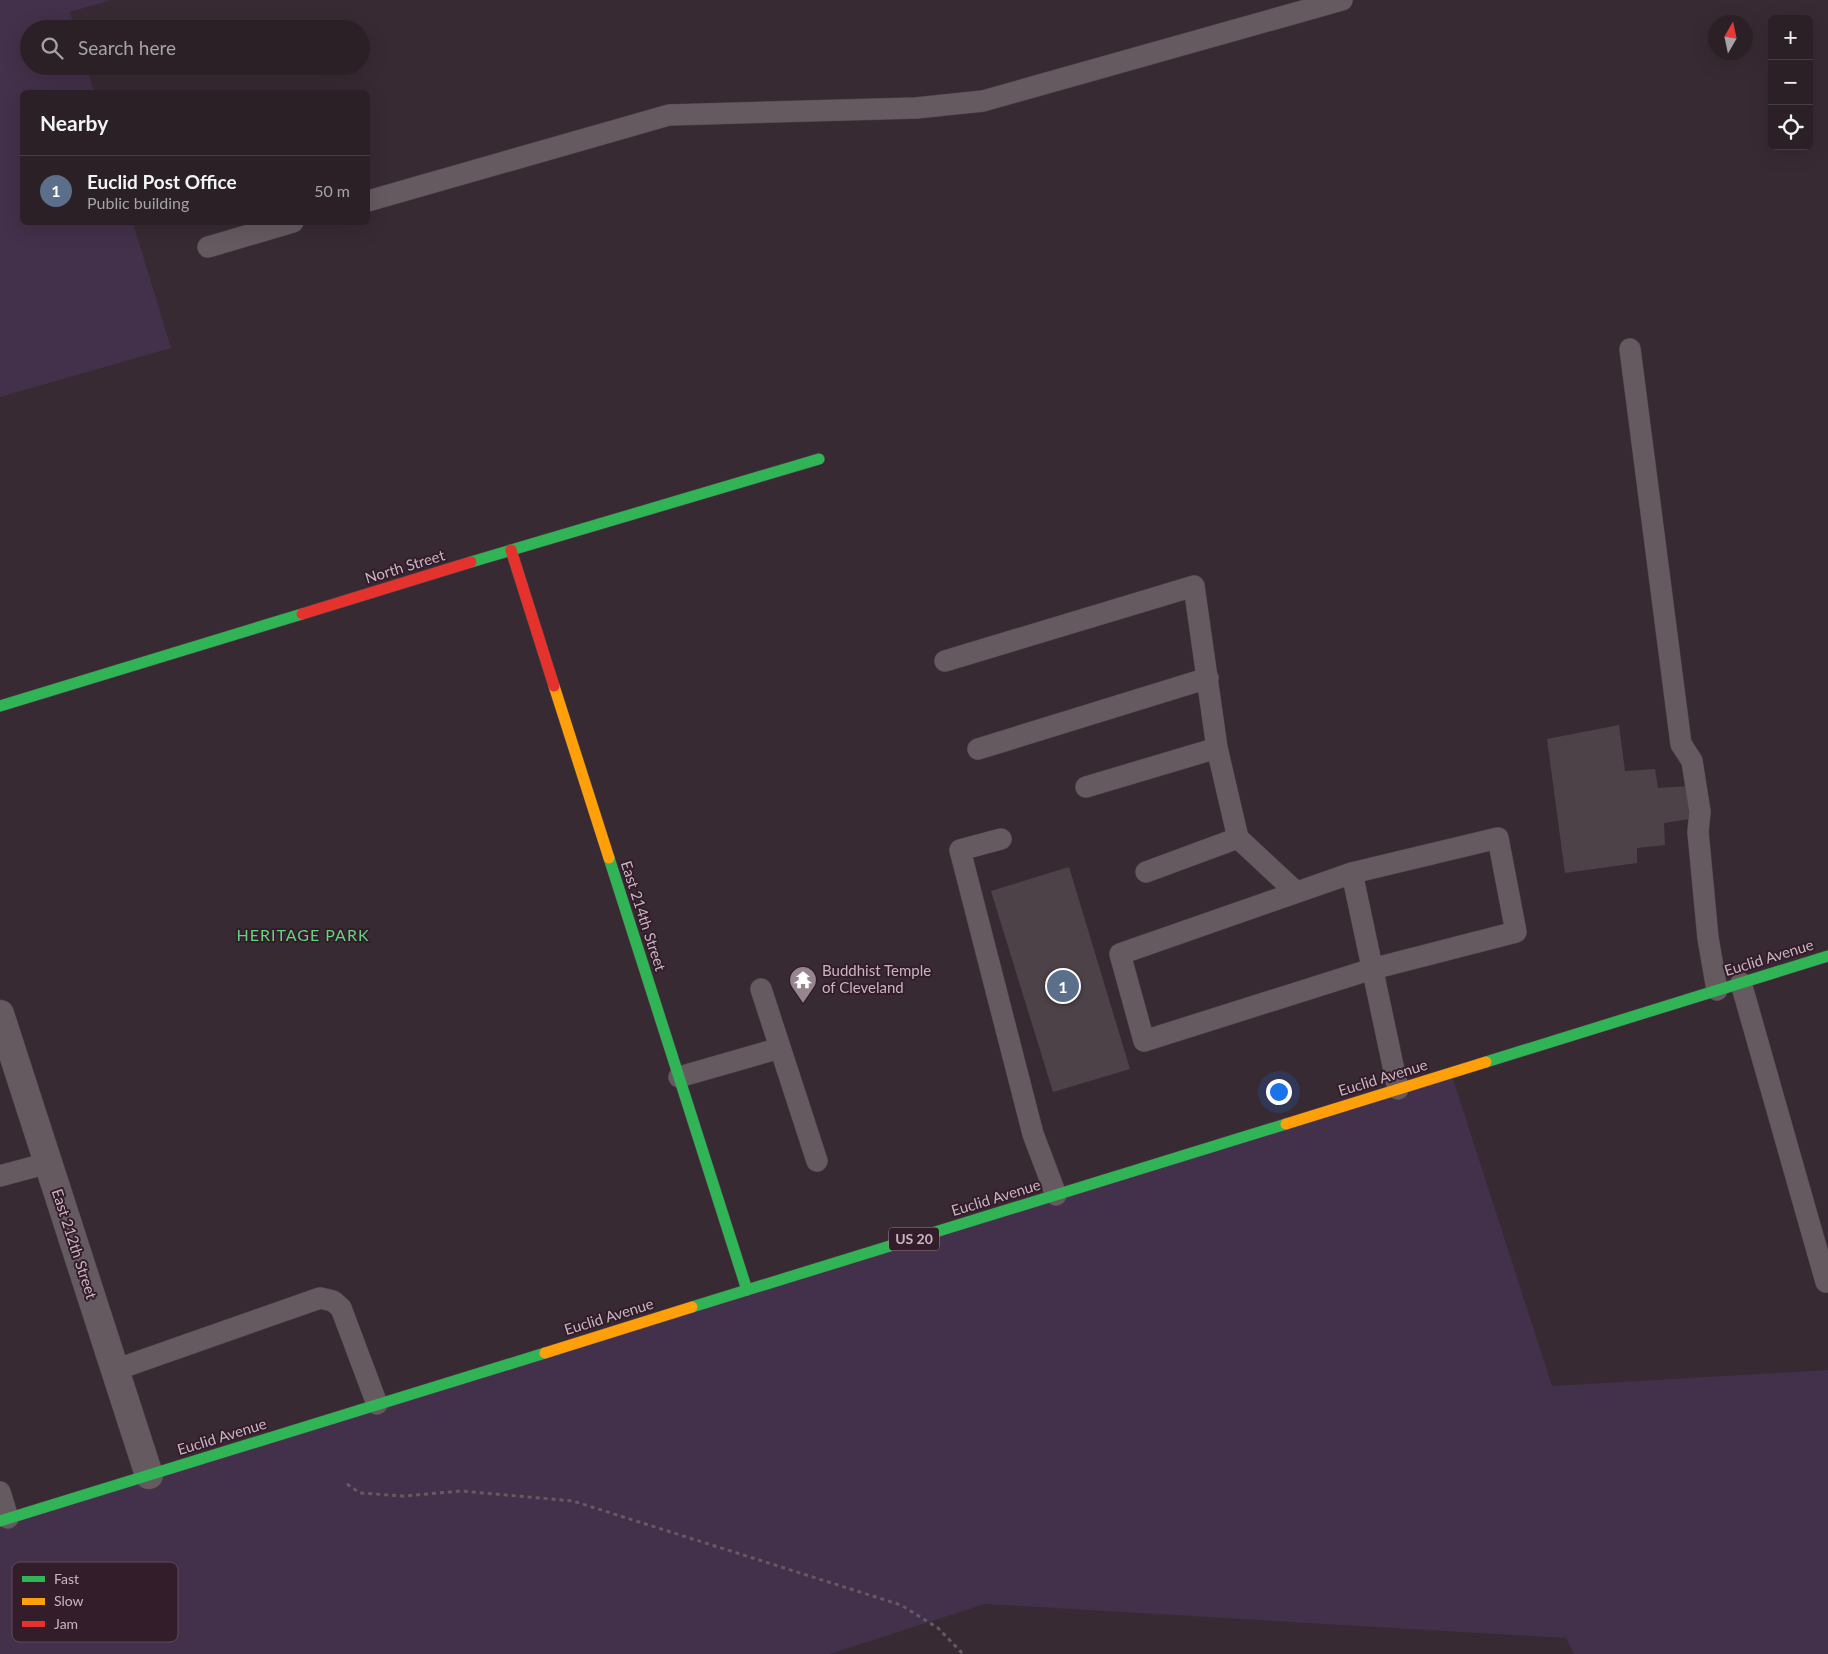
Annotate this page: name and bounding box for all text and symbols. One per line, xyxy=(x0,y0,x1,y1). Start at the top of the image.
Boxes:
north arrow xyxy=(1708,15,1753,60)
map controls xyxy=(1768,15,1813,150)
button: + xyxy=(1768,15,1813,60)
search box xyxy=(20,20,370,75)
icon: search xyxy=(38,34,66,62)
text: Search here xyxy=(78,36,176,59)
button: − xyxy=(1768,60,1813,105)
button: locate xyxy=(1768,105,1813,150)
text: Nearby xyxy=(40,110,108,135)
text: Euclid Post Office xyxy=(87,170,237,193)
text: 1 xyxy=(51,181,61,200)
text: 50 m xyxy=(314,181,350,200)
text: Public building xyxy=(87,193,189,212)
street label: North Street xyxy=(363,545,447,587)
street label: East 214th Street xyxy=(618,858,670,974)
district label: HERITAGE PARK xyxy=(236,925,370,944)
street label: Euclid Avenue xyxy=(1722,935,1816,979)
place label: Buddhist Temple of Cleveland xyxy=(822,961,931,996)
temple icon: Buddhist Temple of Cleveland xyxy=(788,965,818,1004)
pin: 1 xyxy=(1047,967,1079,1005)
street label: Euclid Avenue xyxy=(1336,1055,1430,1099)
your location xyxy=(1266,1079,1292,1105)
street label: Euclid Avenue xyxy=(949,1175,1043,1219)
street label: East 212th Street xyxy=(49,1186,101,1302)
road number: US 20 xyxy=(889,1228,939,1250)
street label: Euclid Avenue xyxy=(562,1294,656,1338)
street label: Euclid Avenue xyxy=(175,1414,269,1458)
legend xyxy=(12,1562,178,1642)
text: Fast xyxy=(54,1570,79,1587)
text: Slow xyxy=(54,1592,84,1609)
text: Jam xyxy=(54,1615,78,1632)

